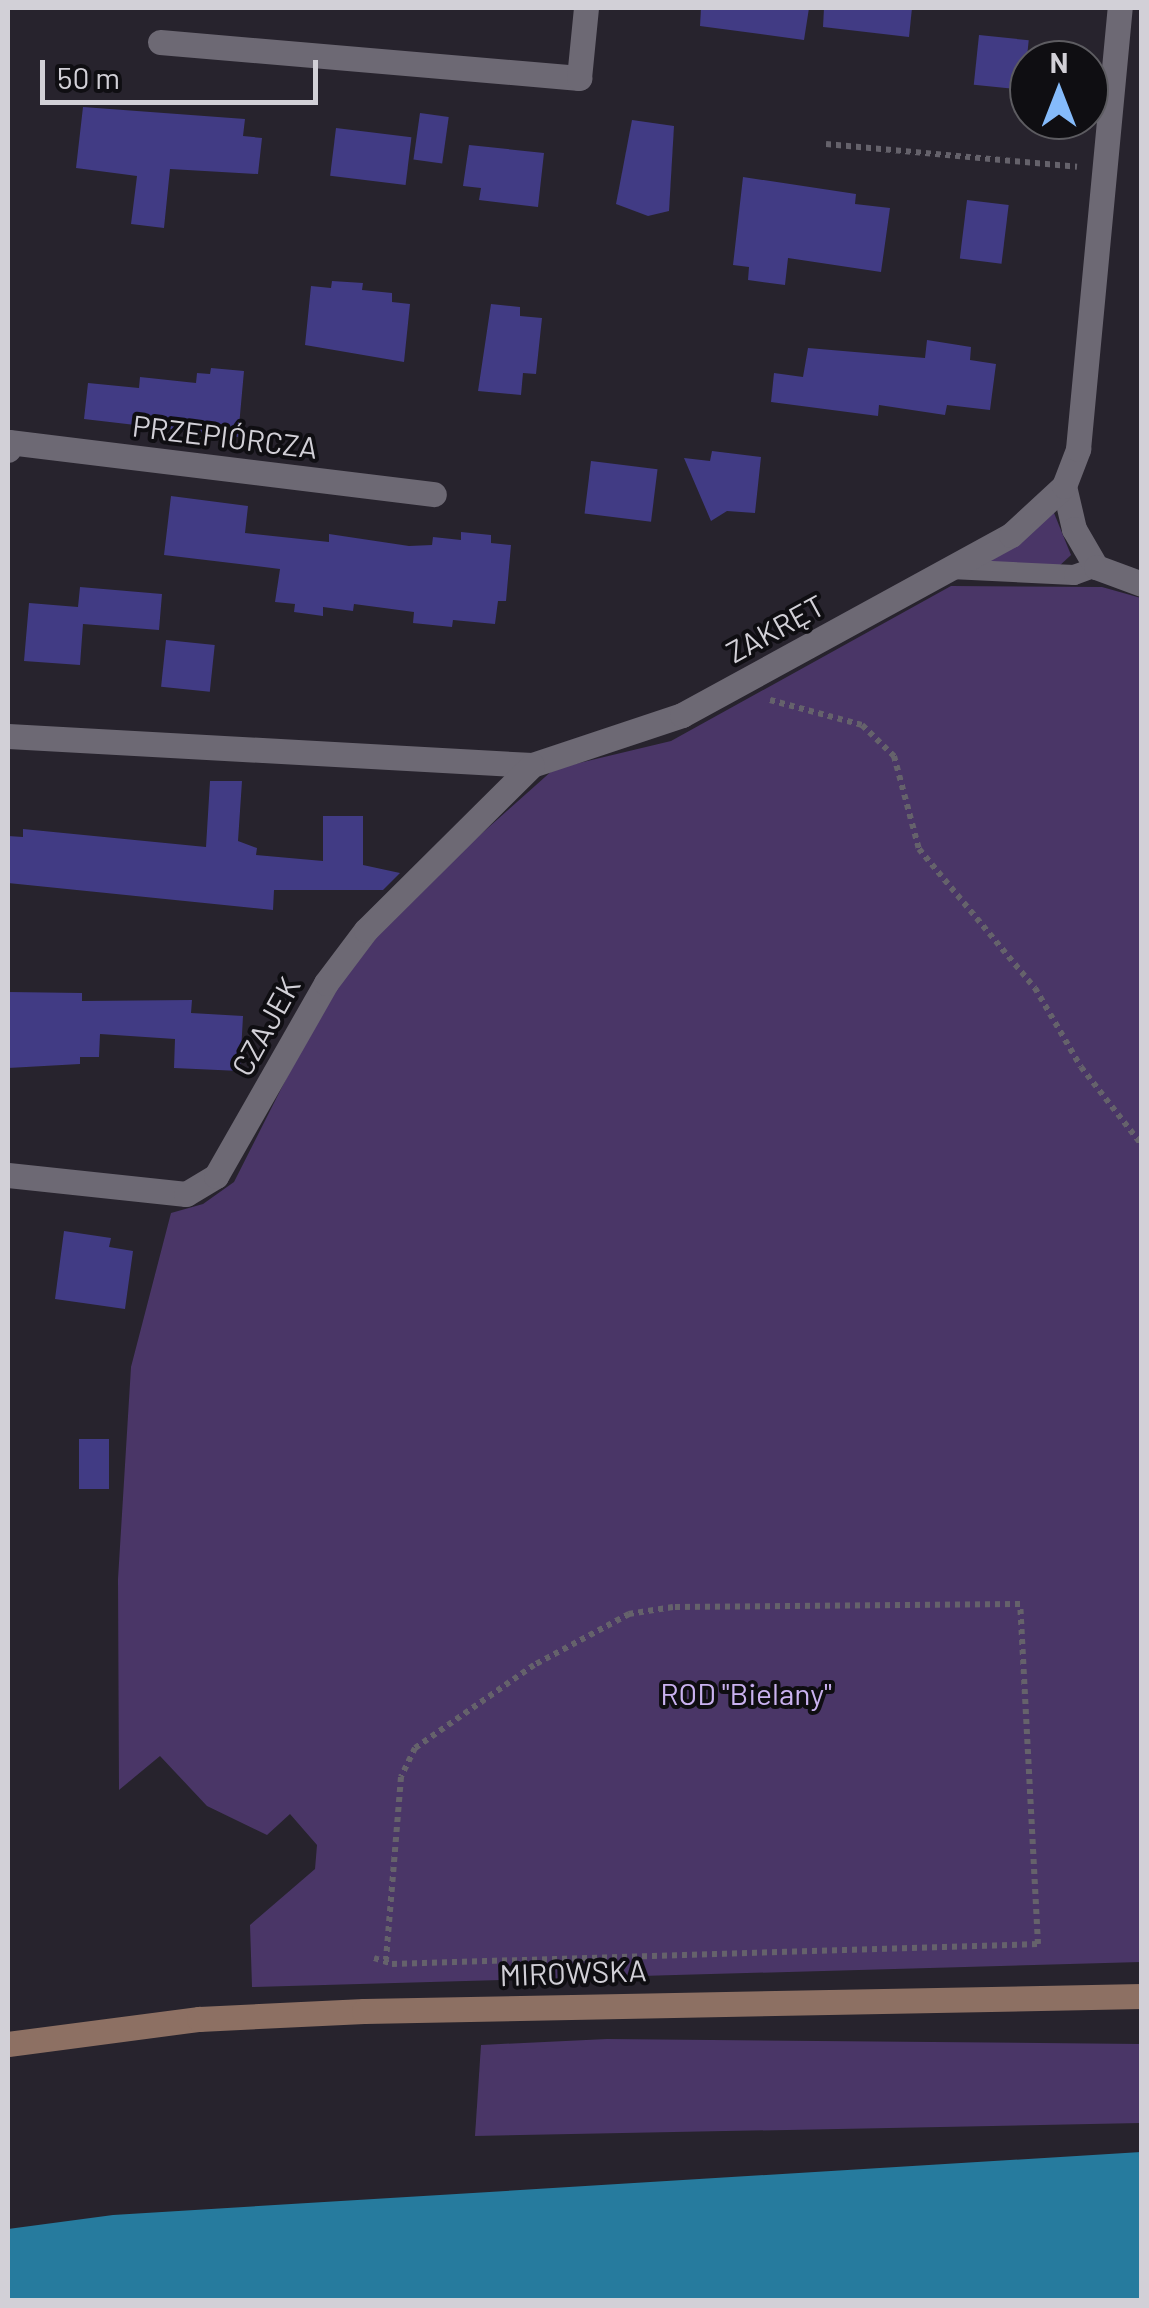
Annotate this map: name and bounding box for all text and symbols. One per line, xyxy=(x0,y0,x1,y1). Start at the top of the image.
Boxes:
scale bar xyxy=(45,40,322,102)
north arrow xyxy=(1009,40,1109,140)
text: N xyxy=(1050,45,1068,79)
text: 50 m xyxy=(57,59,120,95)
street label: PRZEPIÓRCZA xyxy=(130,407,320,465)
street label: ZAKRĘT xyxy=(720,586,830,670)
street label: CZAJEK xyxy=(223,970,307,1082)
park label: ROD "Bielany" xyxy=(660,1675,832,1711)
street label: MIROWSKA xyxy=(499,1951,647,1993)

